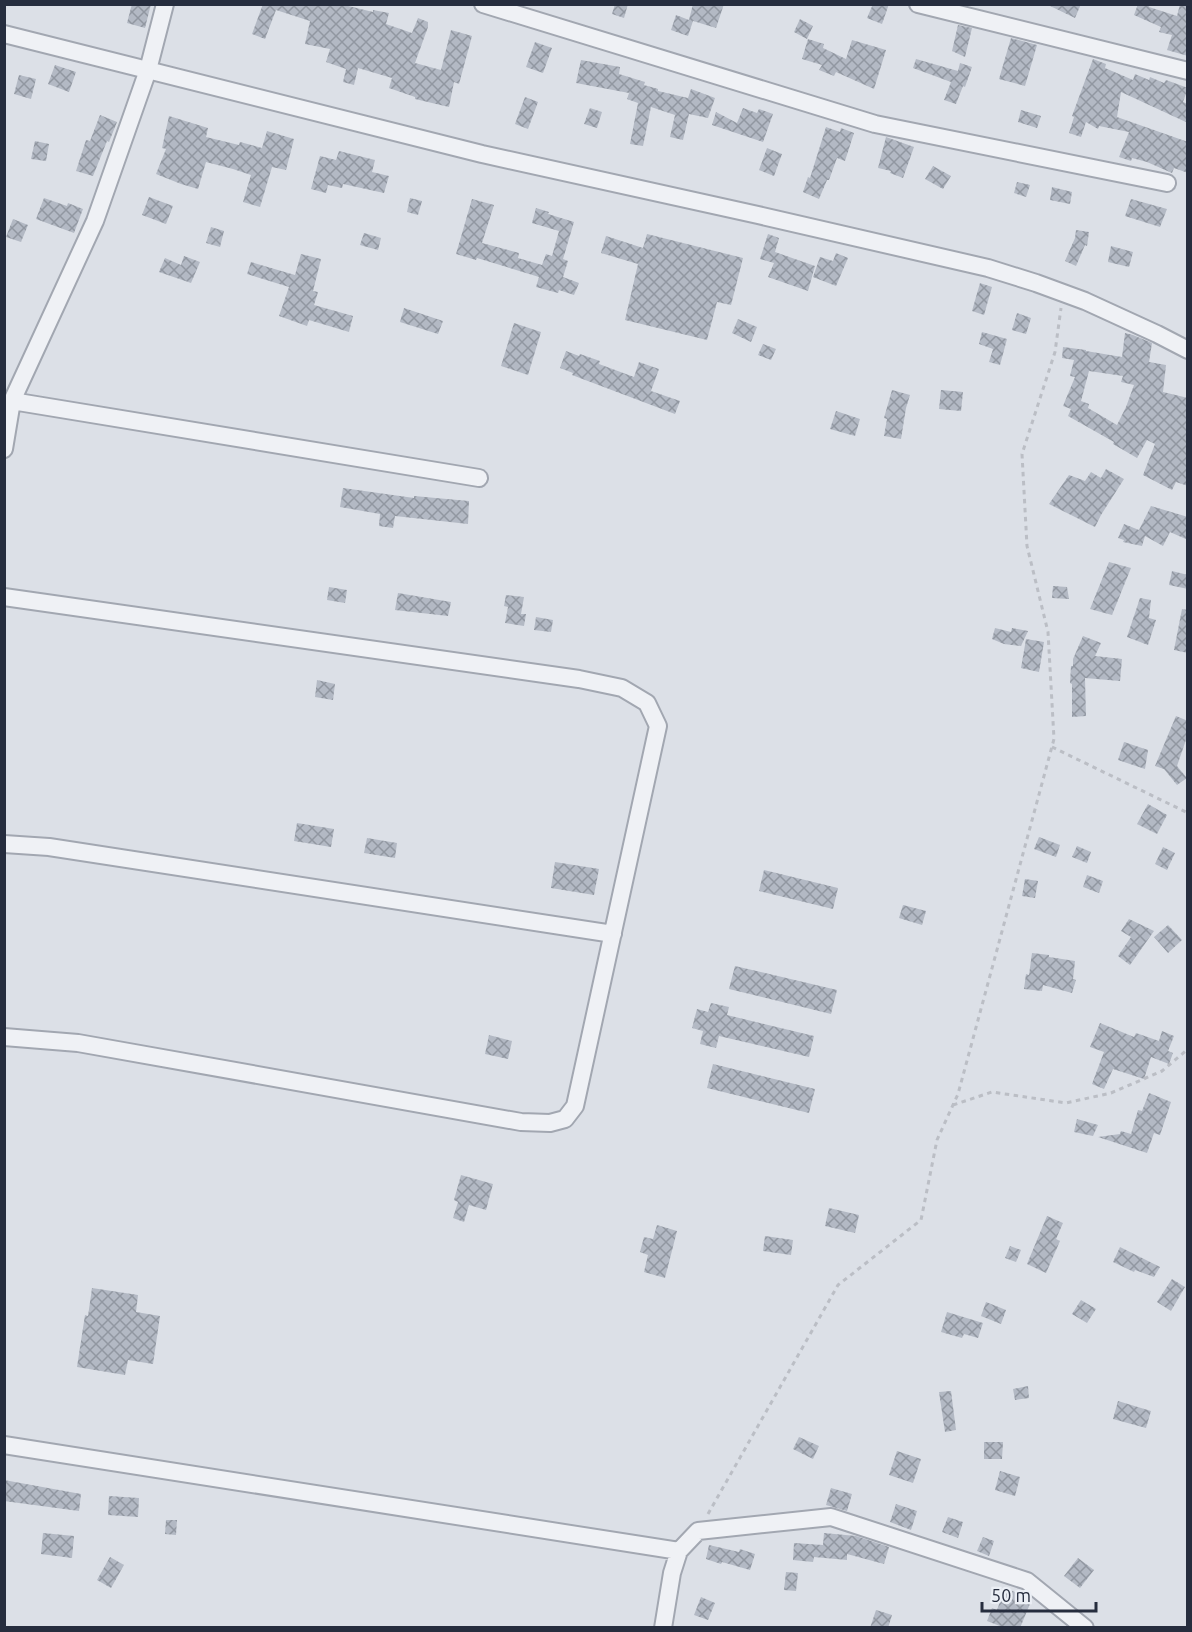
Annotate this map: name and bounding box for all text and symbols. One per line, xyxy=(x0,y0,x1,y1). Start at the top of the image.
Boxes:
scale bar xyxy=(982,1575,1096,1613)
text: 50 m xyxy=(991,1585,1031,1605)

